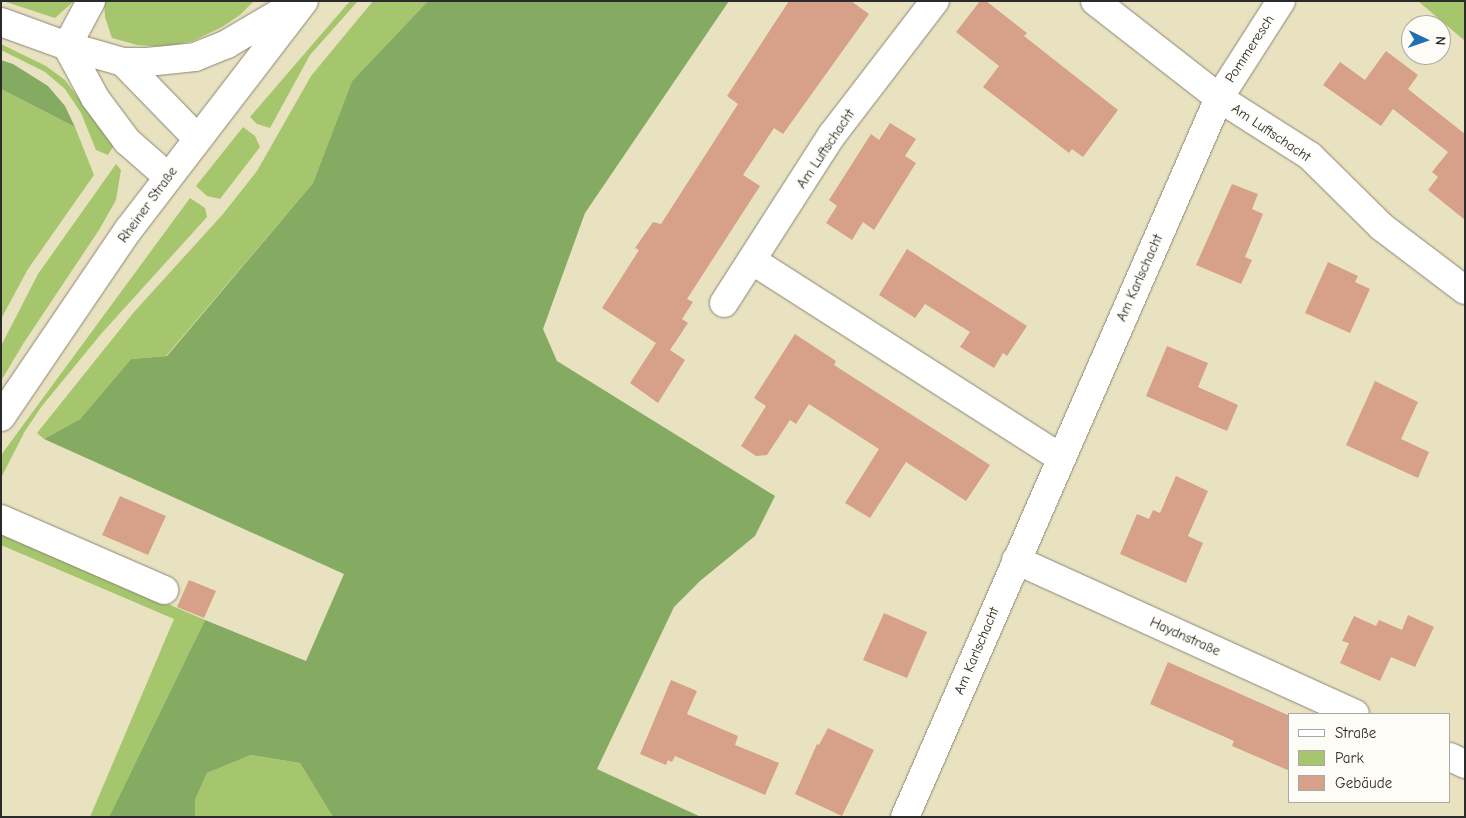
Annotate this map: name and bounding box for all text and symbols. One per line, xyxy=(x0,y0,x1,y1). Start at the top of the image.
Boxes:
street label: Pommeresch xyxy=(1222,12,1278,86)
north arrow xyxy=(1401,15,1451,65)
text: N xyxy=(1432,36,1449,46)
street label: Am Luftschacht xyxy=(1228,100,1314,166)
street label: Am Luftschacht xyxy=(793,106,859,192)
street label: Rheiner Straße xyxy=(115,164,181,246)
street label: Am Karlschacht xyxy=(1113,232,1167,324)
street label: Am Karlschacht xyxy=(951,605,1003,697)
street label: Haydnstraße xyxy=(1147,614,1223,660)
legend xyxy=(1288,713,1451,803)
text: Straße xyxy=(1335,724,1376,742)
text: Park xyxy=(1335,749,1364,767)
text: Gebäude xyxy=(1335,774,1392,792)

